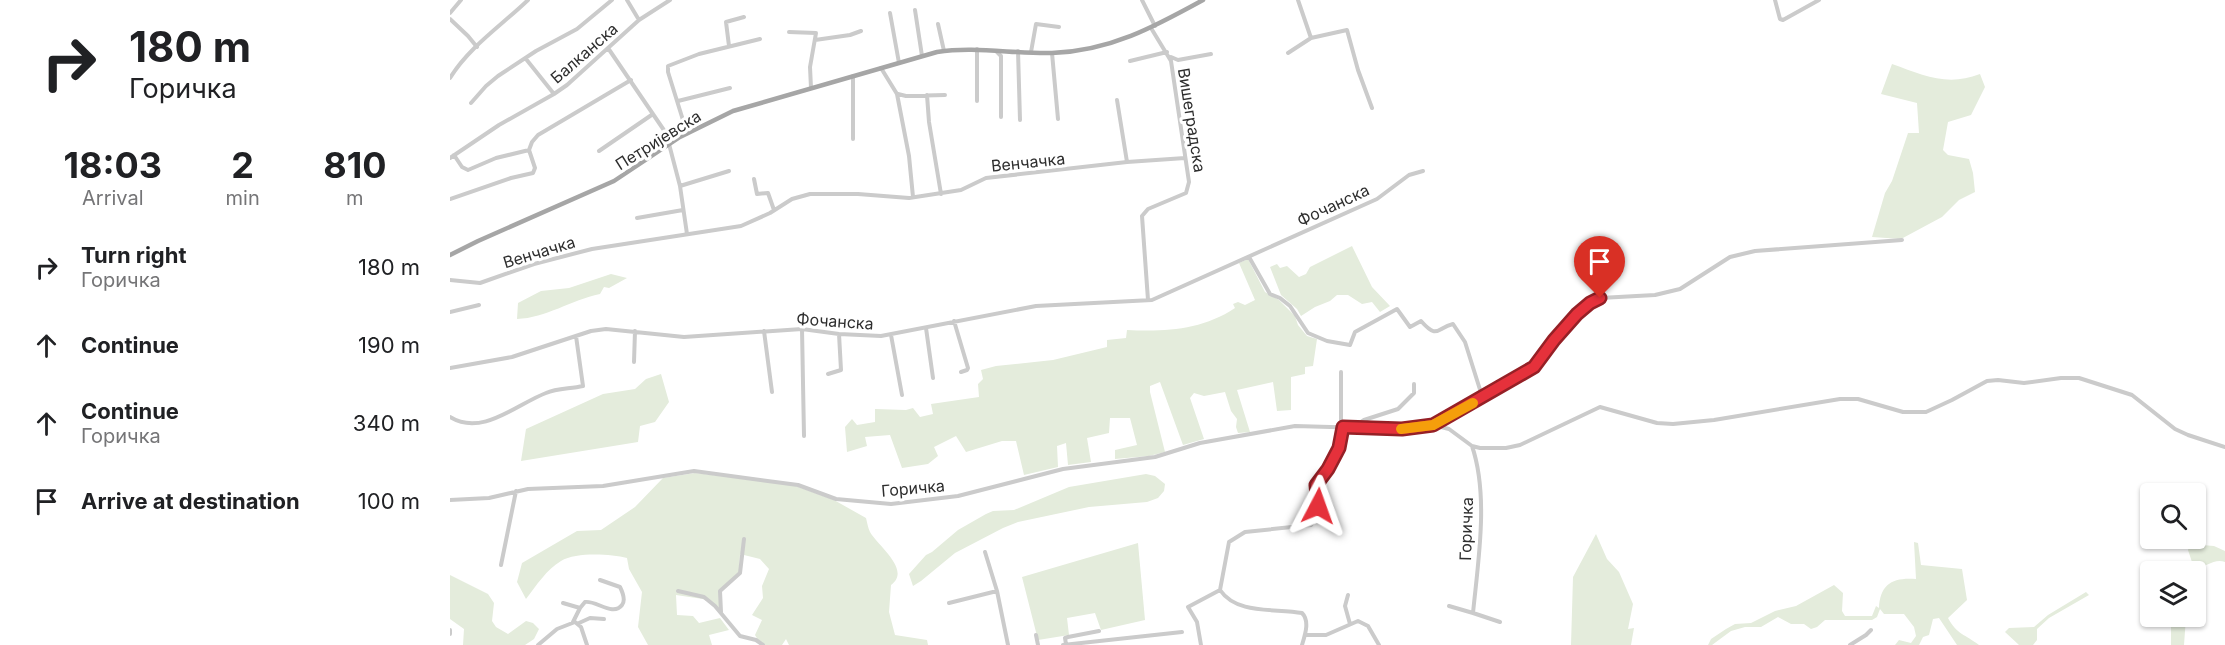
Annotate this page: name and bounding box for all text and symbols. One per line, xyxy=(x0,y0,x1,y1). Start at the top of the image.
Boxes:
street label: Балканска xyxy=(546,18,622,88)
text: 180 m xyxy=(129,21,251,72)
icon: right xyxy=(30,24,108,102)
street label: Вишеградска xyxy=(1174,66,1210,174)
text: Горичка xyxy=(129,72,237,105)
street label: Петријевска xyxy=(611,106,705,174)
text: 18:03 xyxy=(64,143,162,187)
text: 2 xyxy=(231,143,254,187)
text: 810 xyxy=(323,143,386,187)
street label: Венчачка xyxy=(990,148,1066,176)
street label: Фочанска xyxy=(1294,180,1372,230)
text: Arrival xyxy=(82,186,144,210)
text: min xyxy=(226,186,260,210)
text: m xyxy=(346,186,364,210)
street label: Венчачка xyxy=(501,232,577,272)
pin xyxy=(1574,236,1625,298)
text: Turn right xyxy=(81,242,187,268)
icon: arrive xyxy=(1583,245,1616,278)
icon: right xyxy=(30,251,63,284)
text: 180 m xyxy=(358,254,420,280)
text: Горичка xyxy=(81,268,161,292)
street label: Фочанска xyxy=(796,308,874,334)
icon: ahead xyxy=(30,329,63,362)
text: Continue xyxy=(81,332,179,358)
text: 190 m xyxy=(358,332,420,358)
text: Continue xyxy=(81,398,179,424)
icon: ahead xyxy=(30,407,63,440)
text: 340 m xyxy=(353,410,420,436)
text: Горичка xyxy=(81,424,161,448)
position arrow xyxy=(1286,474,1350,538)
street label: Горичка xyxy=(880,475,946,501)
map controls xyxy=(2140,483,2206,627)
button: search xyxy=(2140,483,2206,549)
icon: arrive xyxy=(30,485,63,518)
text: Arrive at destination xyxy=(81,488,300,514)
text: 100 m xyxy=(358,488,420,514)
street label: Горичка xyxy=(1455,497,1477,561)
button: layers xyxy=(2140,561,2206,627)

